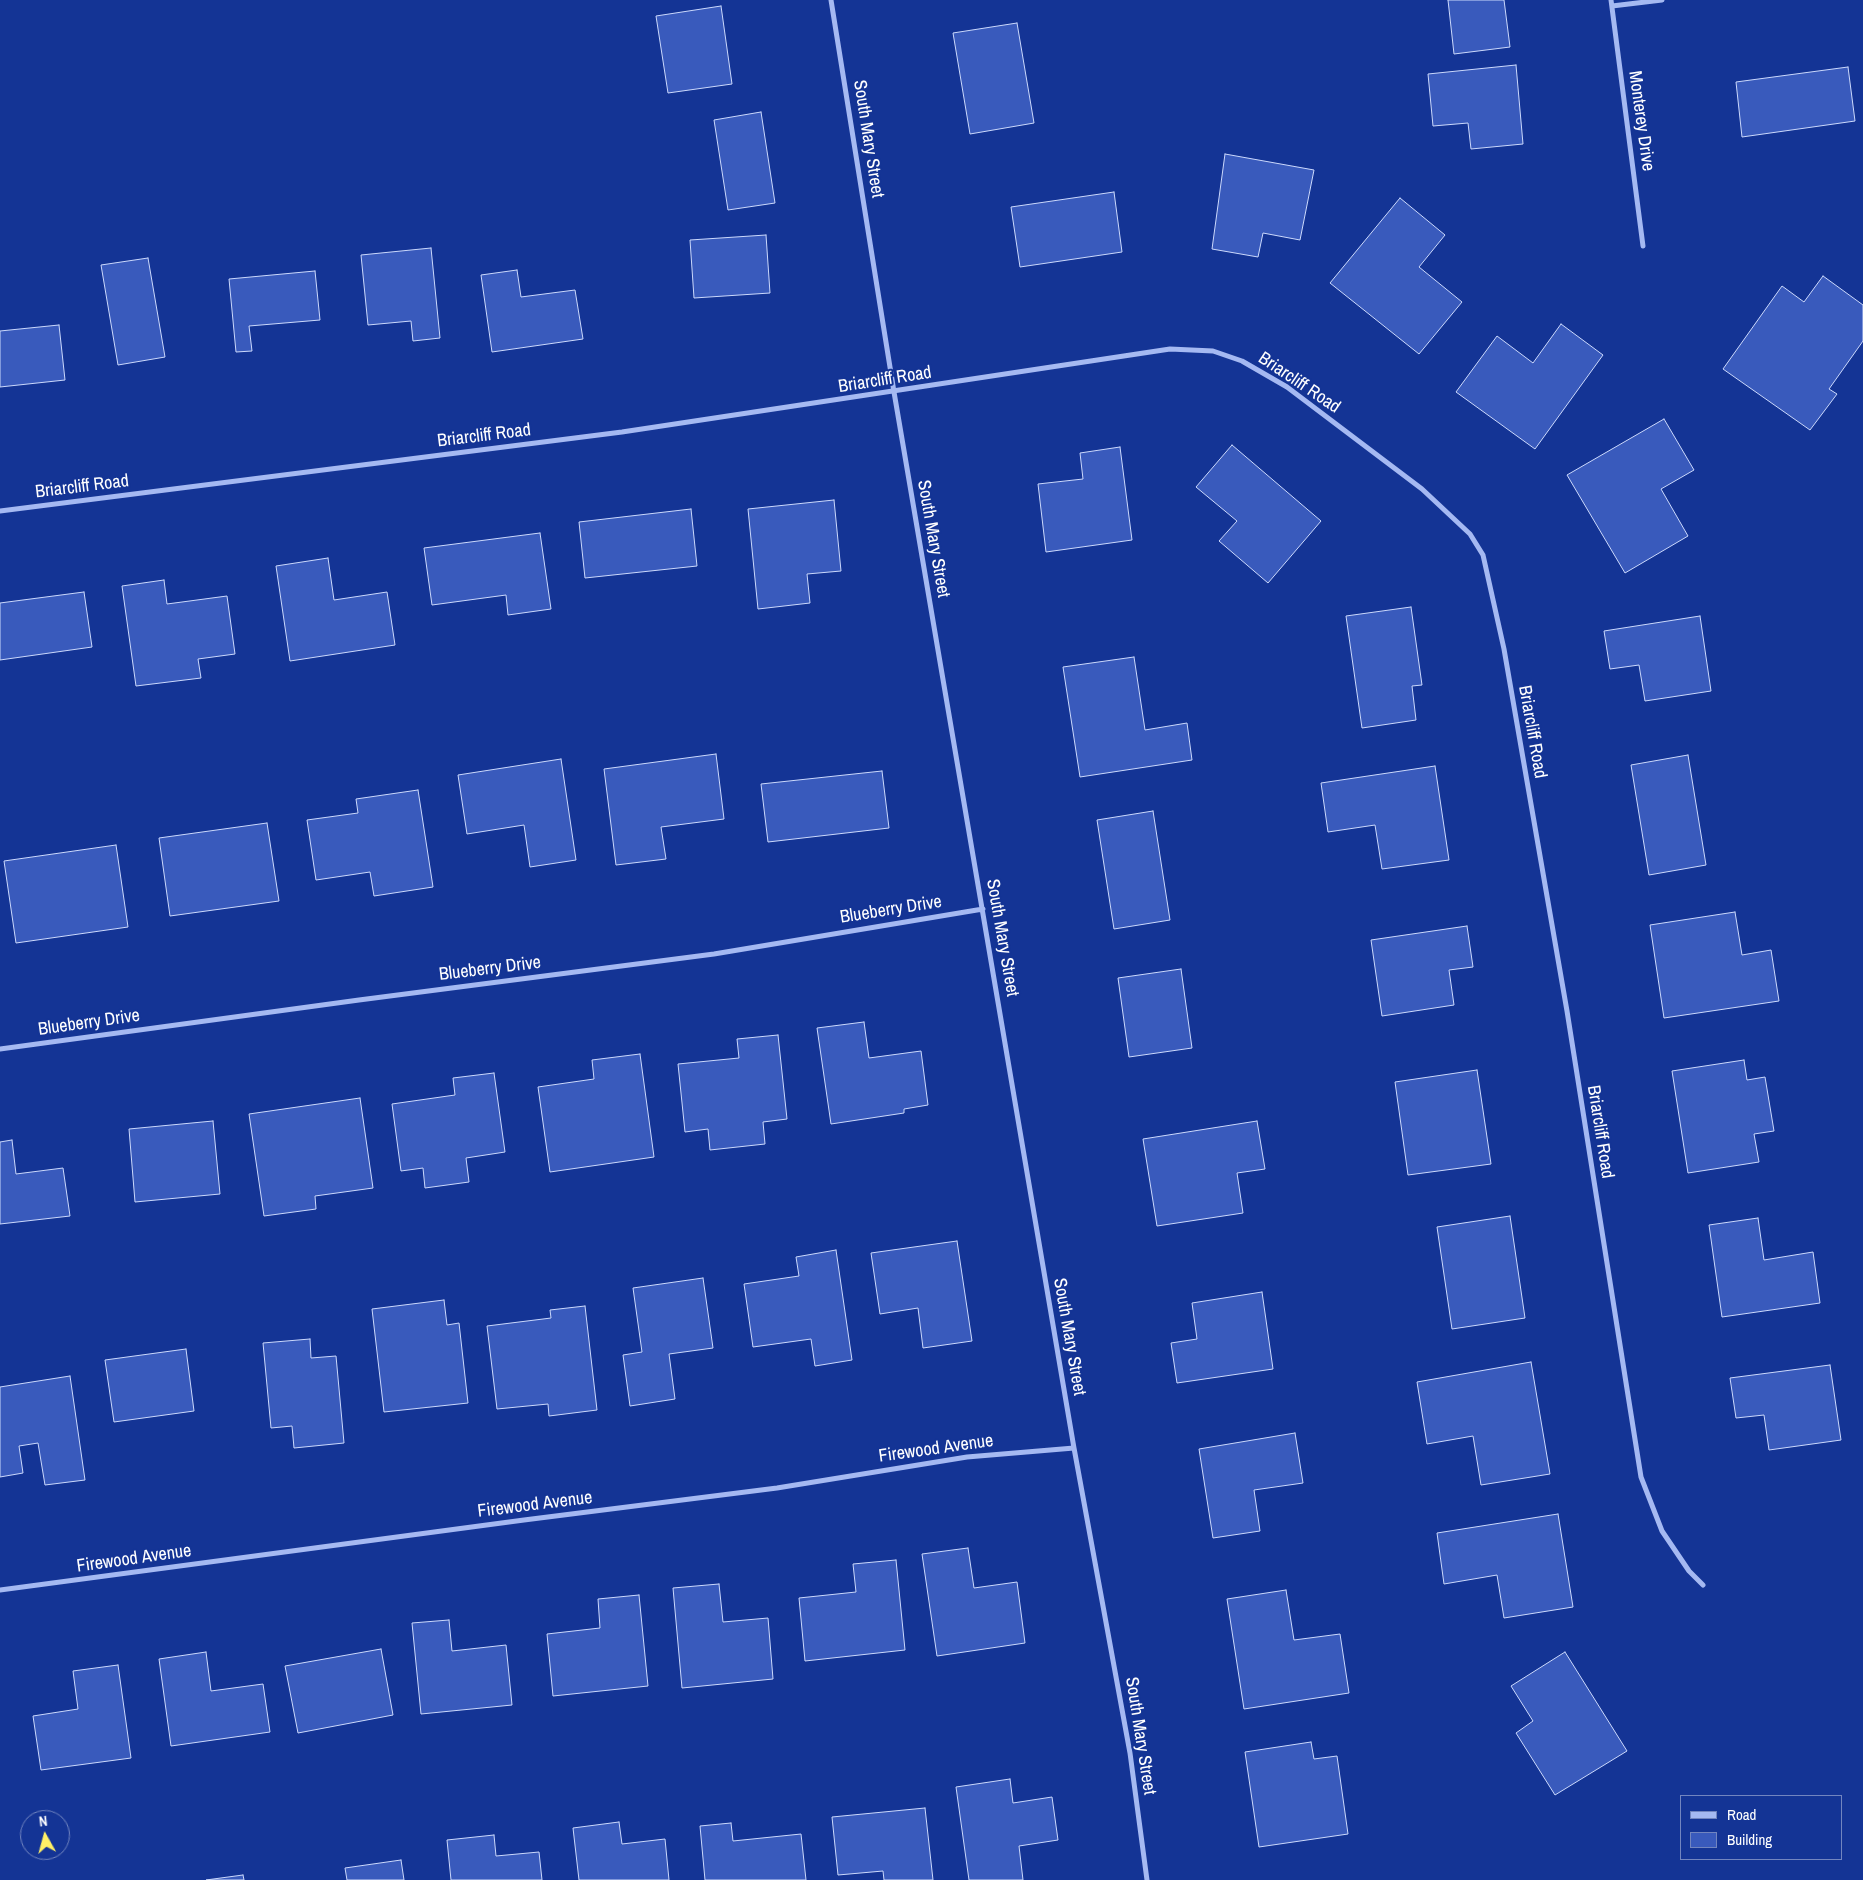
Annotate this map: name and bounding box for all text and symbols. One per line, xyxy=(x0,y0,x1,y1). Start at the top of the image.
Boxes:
street label: Monterey Drive xyxy=(1623,70,1659,172)
street label: South Mary Street xyxy=(848,79,888,199)
street label: Briarcliff Road xyxy=(1254,348,1344,418)
street label: Briarcliff Road xyxy=(837,362,933,398)
street label: Briarcliff Road xyxy=(436,420,532,452)
street label: Briarcliff Road xyxy=(34,471,130,503)
street label: South Mary Street xyxy=(912,479,954,599)
street label: Briarcliff Road xyxy=(1513,684,1551,780)
street label: South Mary Street xyxy=(981,878,1023,998)
street label: Blueberry Drive xyxy=(839,891,943,929)
street label: Blueberry Drive xyxy=(438,952,542,986)
street label: Blueberry Drive xyxy=(37,1005,141,1041)
street label: Briarcliff Road xyxy=(1582,1084,1618,1180)
street label: South Mary Street xyxy=(1048,1277,1090,1397)
street label: Firewood Avenue xyxy=(877,1430,995,1468)
street label: Firewood Avenue xyxy=(476,1487,594,1523)
street label: Firewood Avenue xyxy=(75,1540,193,1578)
street label: South Mary Street xyxy=(1120,1676,1160,1796)
legend xyxy=(1680,1795,1843,1860)
text: Road xyxy=(1727,1804,1756,1825)
north arrow xyxy=(20,1810,70,1860)
text: N xyxy=(38,1812,49,1831)
text: Building xyxy=(1727,1829,1772,1850)

